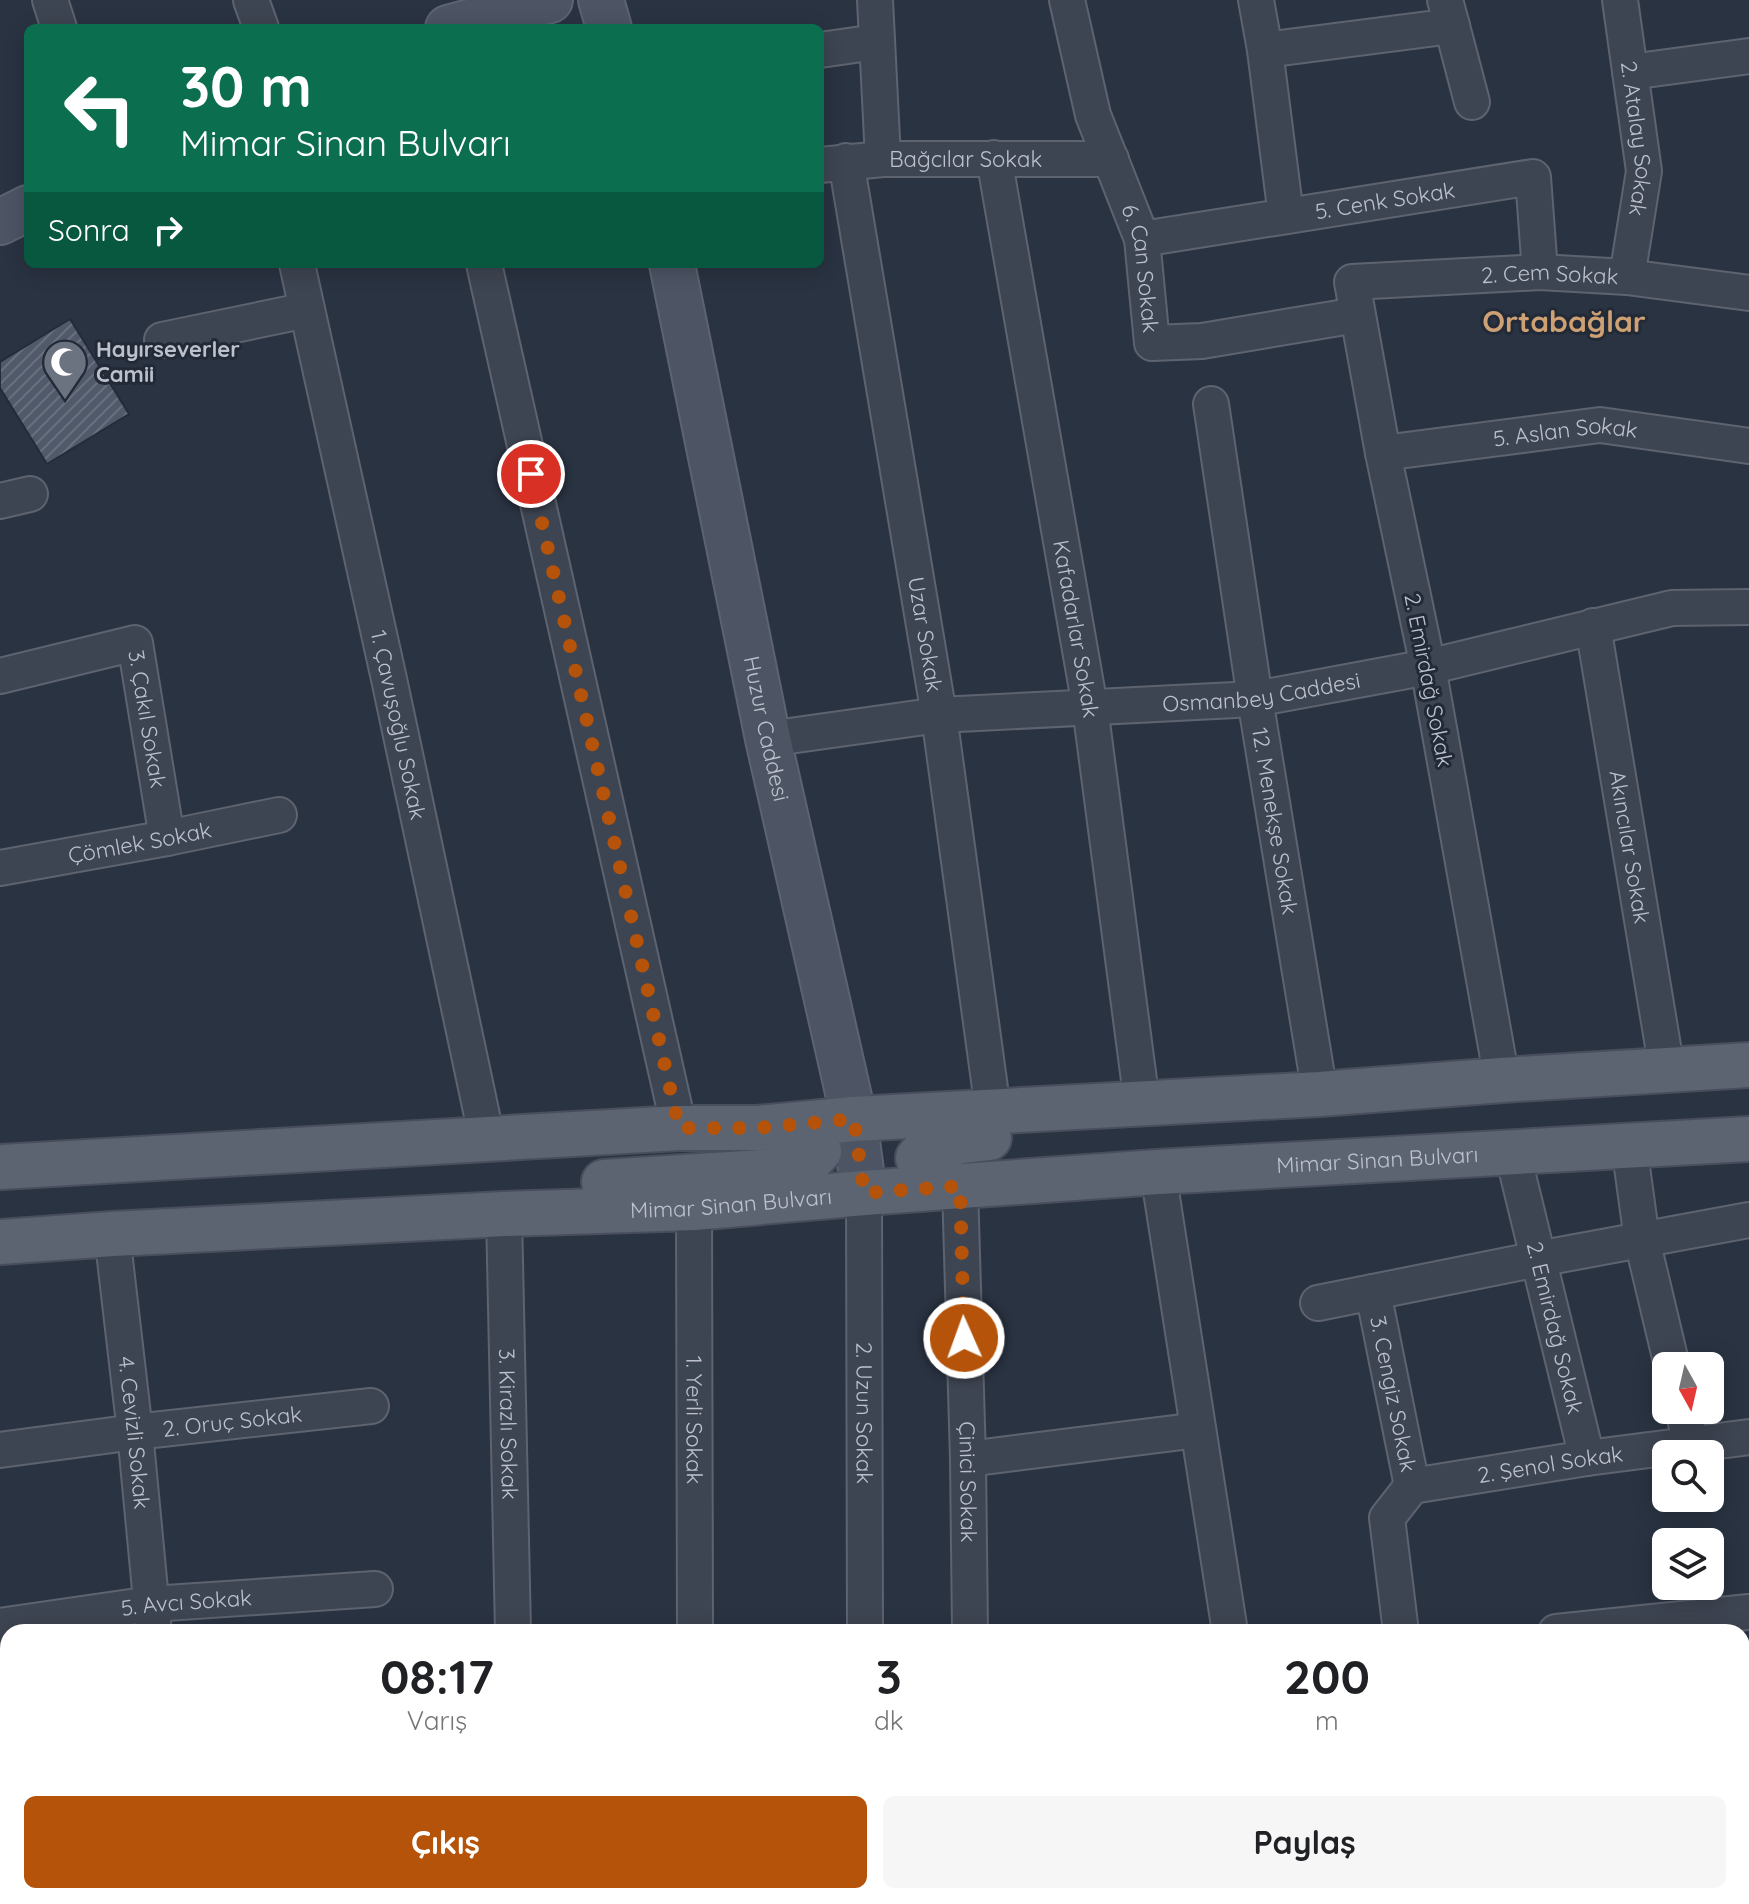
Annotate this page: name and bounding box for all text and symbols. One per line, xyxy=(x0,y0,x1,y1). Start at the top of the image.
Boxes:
text: 30 m xyxy=(180,51,312,121)
icon: left xyxy=(48,56,152,160)
street label: 2. Atalay Sokak xyxy=(1615,59,1659,218)
text: Mimar Sinan Bulvarı xyxy=(180,120,511,165)
street label: Bağcılar Sokak xyxy=(889,145,1042,173)
street label: 5. Cenk Sokak xyxy=(1313,176,1457,225)
street label: 6. Can Sokak xyxy=(1116,200,1165,334)
icon: right xyxy=(146,208,190,252)
text: Sonra xyxy=(48,211,130,249)
street label: 2. Cem Sokak xyxy=(1480,257,1619,290)
district label: Ortabağlar xyxy=(1482,302,1646,340)
place label: Hayırseverler Camii xyxy=(96,335,240,388)
mosque icon: Hayırseverler Camii xyxy=(41,338,89,401)
street label: 5. Aslan Sokak xyxy=(1491,411,1640,453)
pin xyxy=(497,440,565,508)
icon: arrive xyxy=(509,452,553,496)
street label: Kafadarlar Sokak xyxy=(1047,538,1105,719)
street label: Uzar Sokak xyxy=(902,575,949,694)
street label: 2. Emirdağ Sokak xyxy=(1398,591,1460,769)
street label: 1. Çavuşoğlu Sokak xyxy=(365,628,433,822)
street label: 3. Çakıl Sokak xyxy=(122,648,173,790)
street label: Huzur Caddesi xyxy=(738,653,796,804)
street label: Osmanbey Caddesi xyxy=(1162,666,1362,718)
street label: 12. Menekşe Sokak xyxy=(1246,725,1304,917)
street label: Akıncılar Sokak xyxy=(1603,768,1656,926)
street label: Çömlek Sokak xyxy=(66,815,214,870)
street label: Mimar Sinan Bulvarı xyxy=(1276,1140,1479,1179)
street label: Mimar Sinan Bulvarı xyxy=(630,1182,833,1224)
street label: 2. Emirdağ Sokak xyxy=(1521,1239,1590,1417)
position arrow xyxy=(922,1296,1006,1380)
street label: 3. Cengiz Sokak xyxy=(1364,1313,1423,1474)
street label: 2. Uzun Sokak xyxy=(850,1342,879,1484)
street label: 3. Kirazlı Sokak xyxy=(493,1348,524,1500)
north arrow xyxy=(1652,1352,1724,1424)
map controls xyxy=(1652,1352,1724,1600)
street label: 4. Cevizli Sokak xyxy=(112,1355,156,1510)
street label: 1. Yerli Sokak xyxy=(680,1356,709,1484)
street label: 2. Oruç Sokak xyxy=(161,1400,303,1443)
street label: Çinici Sokak xyxy=(953,1421,983,1543)
street label: 2. Şenol Sokak xyxy=(1476,1439,1625,1489)
button: search xyxy=(1652,1440,1724,1512)
button: layers xyxy=(1652,1528,1724,1600)
street label: 5. Avcı Sokak xyxy=(119,1583,253,1622)
text: 08:17 xyxy=(380,1646,494,1706)
text: 3 xyxy=(876,1646,902,1706)
text: 200 xyxy=(1284,1646,1370,1706)
text: Varış xyxy=(407,1704,467,1737)
text: dk xyxy=(874,1704,904,1737)
text: m xyxy=(1315,1704,1339,1737)
button: Çıkış xyxy=(24,1796,867,1888)
button: Paylaş xyxy=(883,1796,1726,1888)

